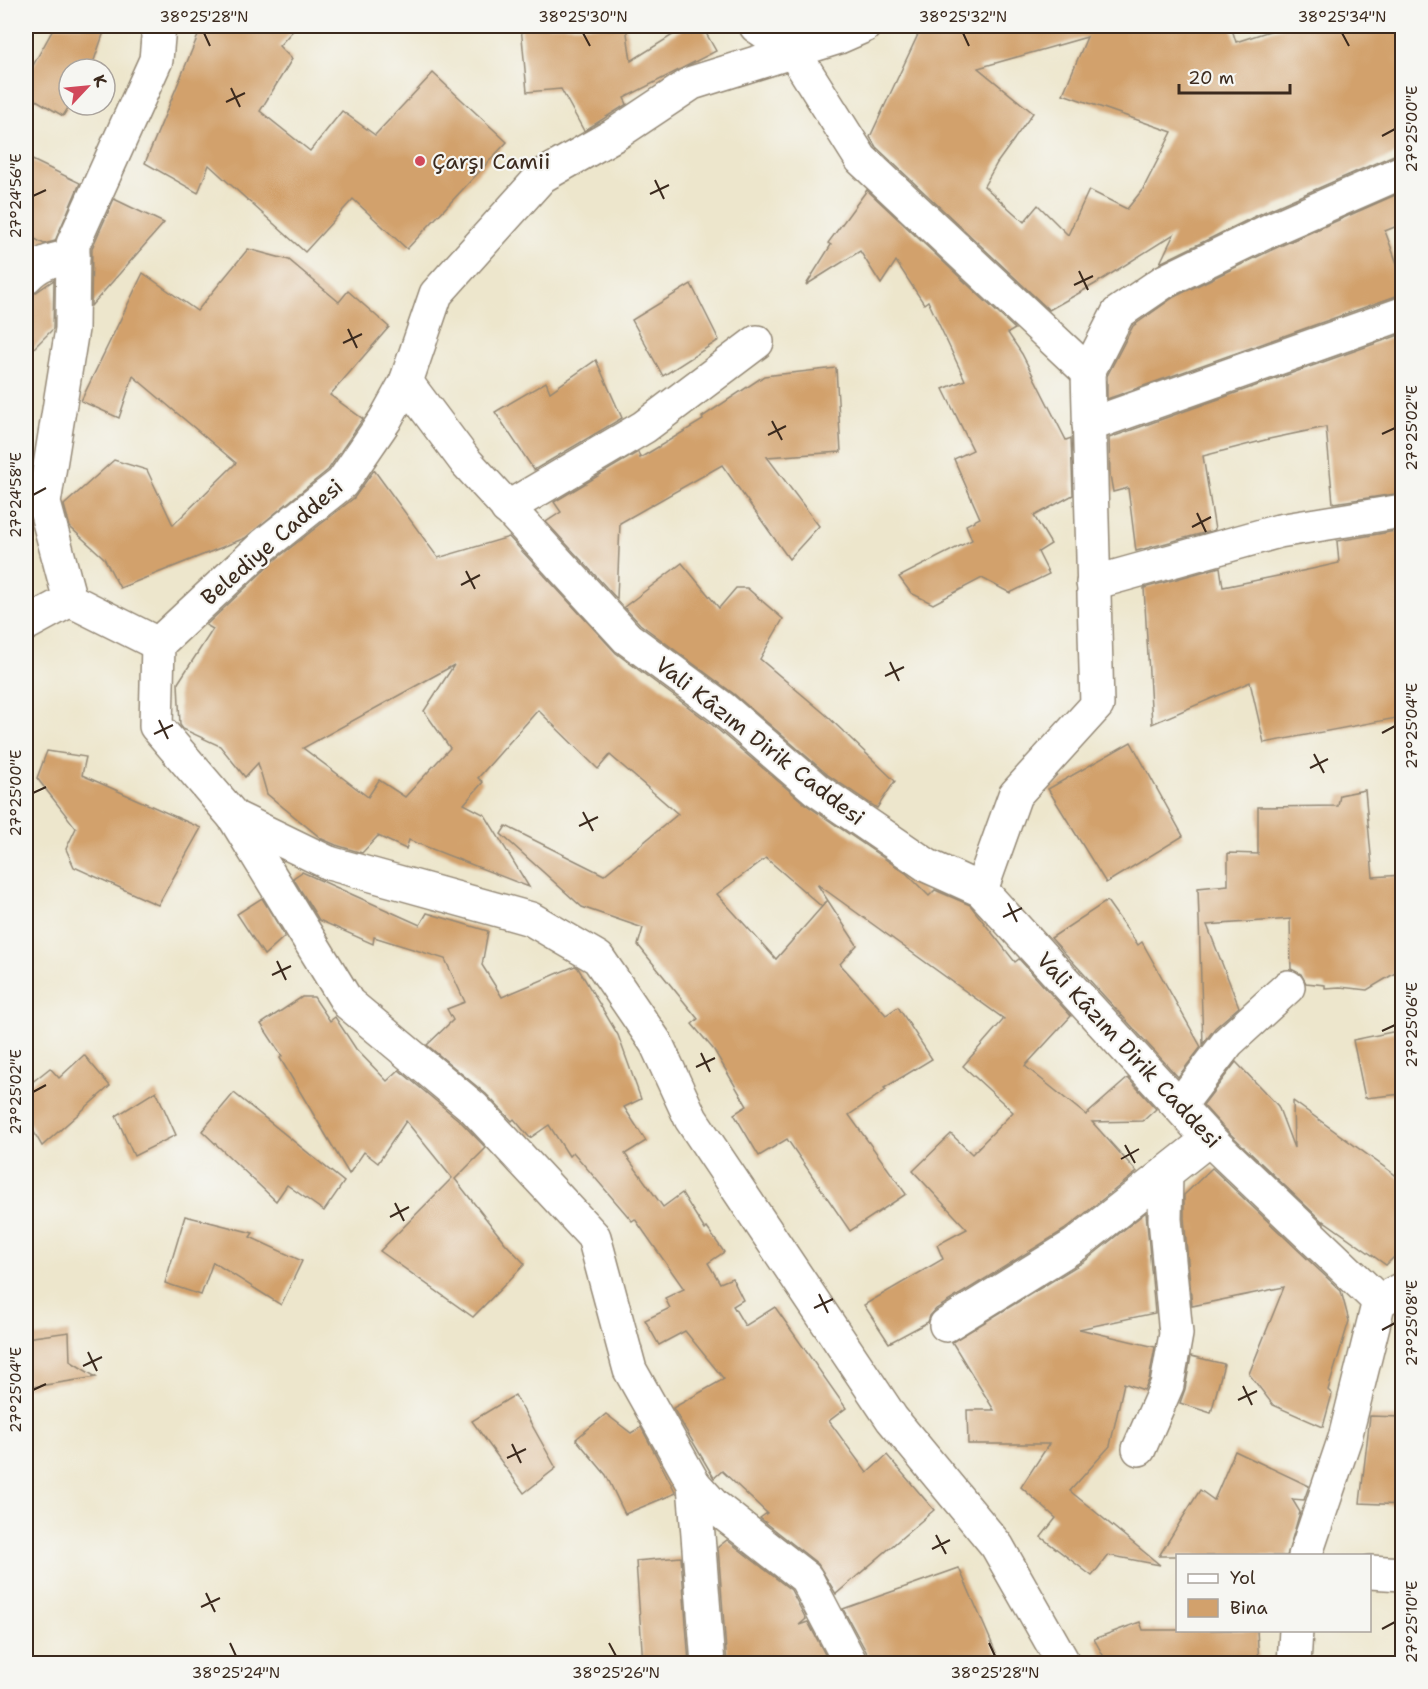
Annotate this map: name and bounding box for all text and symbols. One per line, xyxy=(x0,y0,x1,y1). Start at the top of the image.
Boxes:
text: 38°25'28"N xyxy=(160,7,248,27)
text: 38°25'30"N xyxy=(538,7,628,27)
text: 38°25'32"N xyxy=(919,7,1007,27)
text: 38°25'34"N xyxy=(1298,7,1386,27)
north arrow xyxy=(57,57,117,117)
scale bar xyxy=(1179,57,1290,95)
text: 20 m xyxy=(1188,66,1234,90)
text: K xyxy=(88,71,112,90)
text: 27°25'00"E xyxy=(1402,86,1422,172)
place label: Çarşı Camii xyxy=(432,147,550,176)
text: 27°24'56"E xyxy=(6,153,26,239)
marker: Çarşı Camii xyxy=(413,154,427,168)
text: 27°25'02"E xyxy=(1402,385,1422,471)
text: 27°24'58"E xyxy=(6,452,26,538)
street label: Belediye Caddesi xyxy=(195,472,349,612)
street label: Vali Kâzım Dirik Caddesi xyxy=(649,650,871,832)
text: 27°25'04"E xyxy=(1402,683,1422,769)
text: 27°25'00"E xyxy=(6,750,26,836)
street label: Vali Kâzım Dirik Caddesi xyxy=(1030,946,1228,1154)
text: 27°25'06"E xyxy=(1402,982,1422,1068)
text: 27°25'02"E xyxy=(6,1049,26,1135)
text: 27°25'08"E xyxy=(1402,1280,1422,1366)
text: 27°25'04"E xyxy=(6,1347,26,1433)
legend xyxy=(1176,1554,1371,1632)
text: Yol xyxy=(1230,1566,1256,1590)
text: 27°25'10"E xyxy=(1402,1581,1422,1663)
text: Bina xyxy=(1230,1596,1268,1620)
text: 38°25'24"N xyxy=(192,1663,280,1683)
text: 38°25'26"N xyxy=(572,1663,660,1683)
text: 38°25'28"N xyxy=(951,1663,1039,1683)

